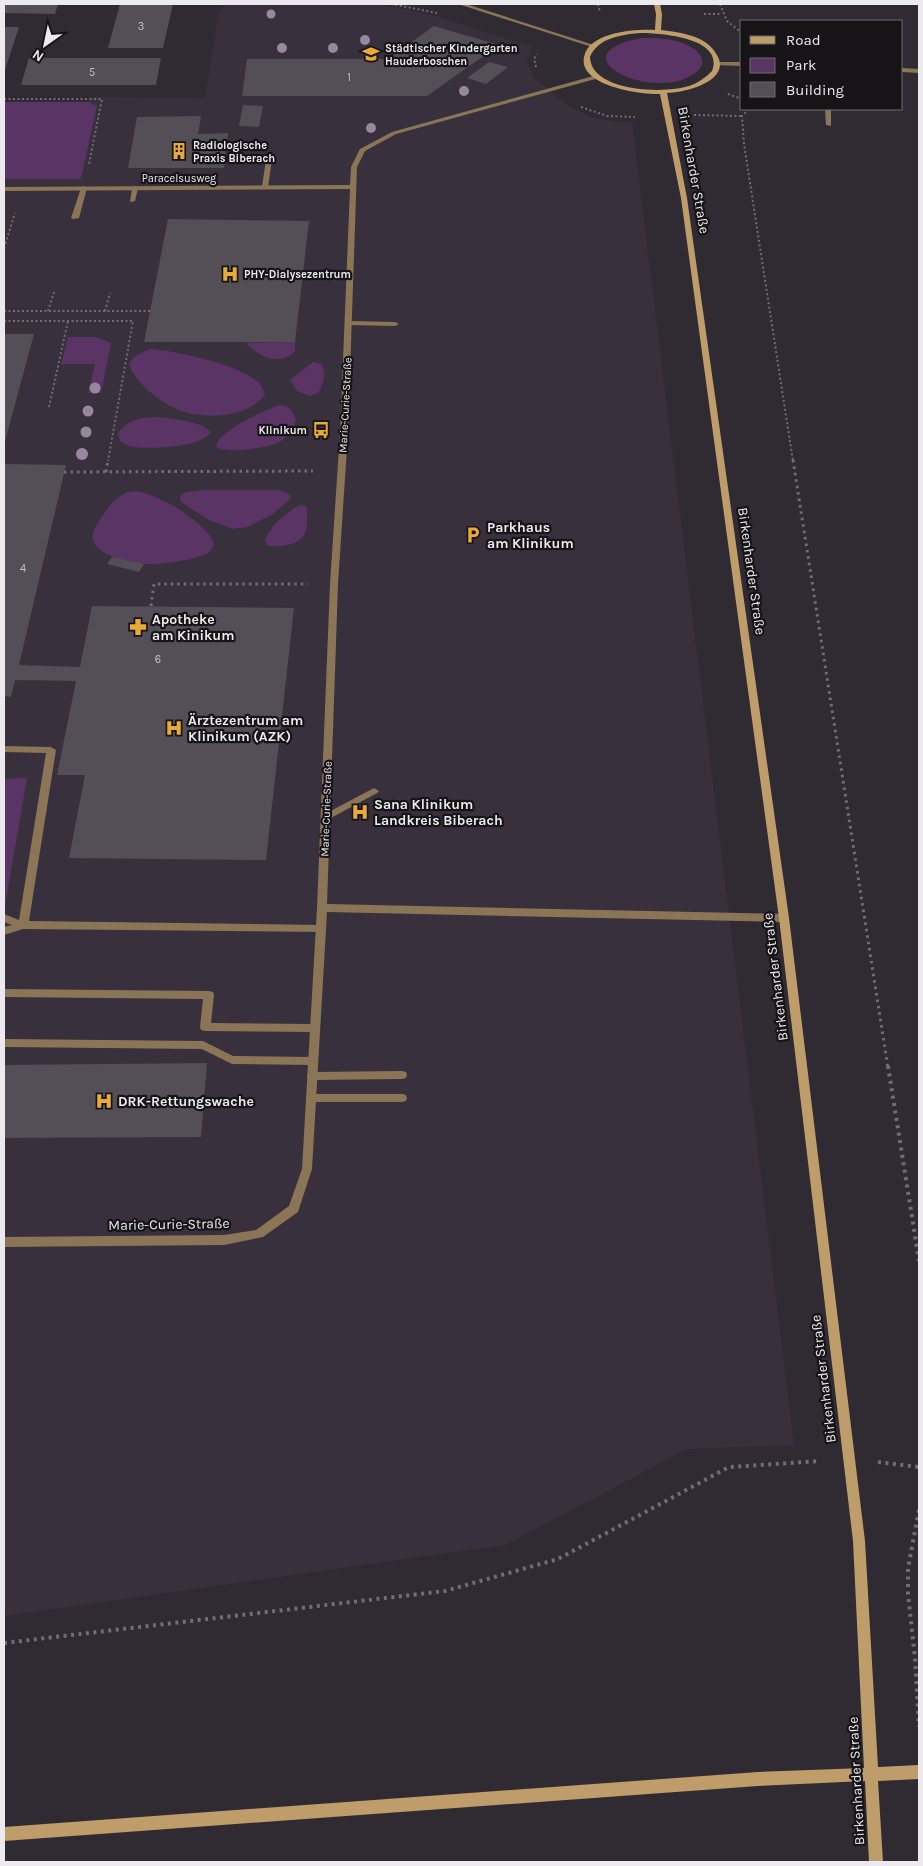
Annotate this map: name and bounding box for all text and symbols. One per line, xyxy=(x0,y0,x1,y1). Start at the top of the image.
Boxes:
north arrow xyxy=(20,20,70,70)
house number: 3 xyxy=(138,20,144,33)
legend xyxy=(740,20,903,110)
text: Road xyxy=(786,31,821,49)
place label: Städtischer Kindergarten Hauderboschen xyxy=(385,42,518,68)
school or university icon: Städtischer Kindergarten Hauderboschen xyxy=(361,44,381,64)
text: N xyxy=(29,46,47,65)
text: Park xyxy=(786,56,816,74)
house number: 5 xyxy=(89,66,95,79)
house number: 1 xyxy=(347,71,351,84)
text: Building xyxy=(786,81,844,99)
street label: Birkenharder Straße xyxy=(674,105,713,235)
place label: Radiologische Praxis Biberach xyxy=(193,139,275,165)
building icon: Radiologische Praxis Biberach xyxy=(169,141,189,161)
street label: Paracelsusweg xyxy=(142,172,217,185)
hospital icon: PHY-Dialysezentrum xyxy=(220,264,240,284)
place label: PHY-Dialysezentrum xyxy=(244,268,351,281)
street label: Marie-Curie-Straße xyxy=(337,357,355,453)
bus stop icon: Klinikum xyxy=(311,420,331,440)
place label: Klinikum xyxy=(259,424,307,437)
street label: Birkenharder Straße xyxy=(734,506,769,636)
place label: Parkhaus am Klinikum xyxy=(487,519,574,552)
parking icon: Parkhaus am Klinikum xyxy=(463,525,483,545)
house number: 4 xyxy=(20,562,26,575)
place label: Apotheke am Kinikum xyxy=(152,611,234,644)
pharmacy icon: Apotheke am Kinikum xyxy=(128,617,148,637)
house number: 6 xyxy=(155,653,161,666)
place label: Ärztezentrum am Klinikum (AZK) xyxy=(188,712,303,745)
hospital icon: Ärztezentrum am Klinikum (AZK) xyxy=(164,718,184,738)
street label: Marie-Curie-Straße xyxy=(318,761,335,857)
place label: Sana Klinikum Landkreis Biberach xyxy=(374,796,503,829)
hospital icon: Sana Klinikum Landkreis Biberach xyxy=(350,802,370,822)
street label: Birkenharder Straße xyxy=(759,912,792,1042)
hospital icon: DRK-Rettungswache xyxy=(94,1091,114,1111)
place label: DRK-Rettungswache xyxy=(118,1093,254,1110)
street label: Marie-Curie-Straße xyxy=(108,1215,230,1234)
street label: Birkenharder Straße xyxy=(807,1314,840,1444)
street label: Birkenharder Straße xyxy=(845,1716,868,1846)

